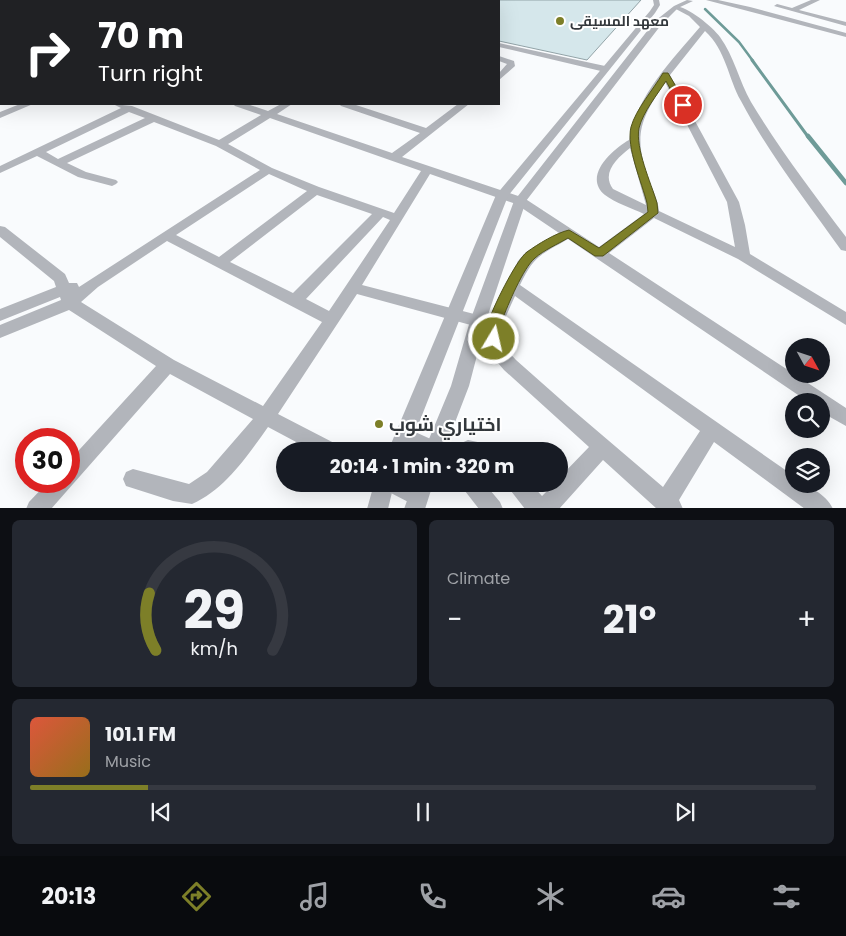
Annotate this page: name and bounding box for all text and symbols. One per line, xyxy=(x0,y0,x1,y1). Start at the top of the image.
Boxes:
text: 70 m xyxy=(98,11,184,60)
place label: معهد المسيقى xyxy=(570,11,669,31)
marker: معهد المسيقى xyxy=(554,15,566,27)
icon: right xyxy=(15,20,80,85)
text: Turn right xyxy=(98,58,203,89)
pin xyxy=(662,84,704,126)
icon: arrive xyxy=(669,91,697,119)
position arrow xyxy=(467,312,519,364)
north arrow xyxy=(785,338,830,382)
map controls xyxy=(785,338,830,493)
button: search xyxy=(785,393,830,438)
place label: اختياري شوب xyxy=(389,411,501,440)
marker: اختياري شوب xyxy=(373,418,385,430)
speed limit sign: 30 xyxy=(15,428,80,493)
button: layers xyxy=(785,448,830,493)
text: 20:14 · 1 min · 320 m xyxy=(330,453,514,480)
text: Climate xyxy=(447,567,510,590)
text: 29 xyxy=(184,574,245,647)
text: 21° xyxy=(603,593,656,646)
text: − xyxy=(447,600,462,639)
text: + xyxy=(797,600,816,639)
text: km/h xyxy=(191,636,238,661)
text: 101.1 FM xyxy=(105,721,176,748)
text: Music xyxy=(105,750,151,773)
icon: previous xyxy=(147,798,175,826)
icon: pause xyxy=(409,798,437,826)
icon: next xyxy=(671,798,699,826)
icon: directions xyxy=(179,879,214,914)
icon: music xyxy=(297,879,332,914)
icon: phone xyxy=(415,879,450,914)
icon: climate xyxy=(533,879,568,914)
icon: car xyxy=(651,879,686,914)
icon: filters xyxy=(769,879,804,914)
text: 20:13 xyxy=(42,881,96,912)

